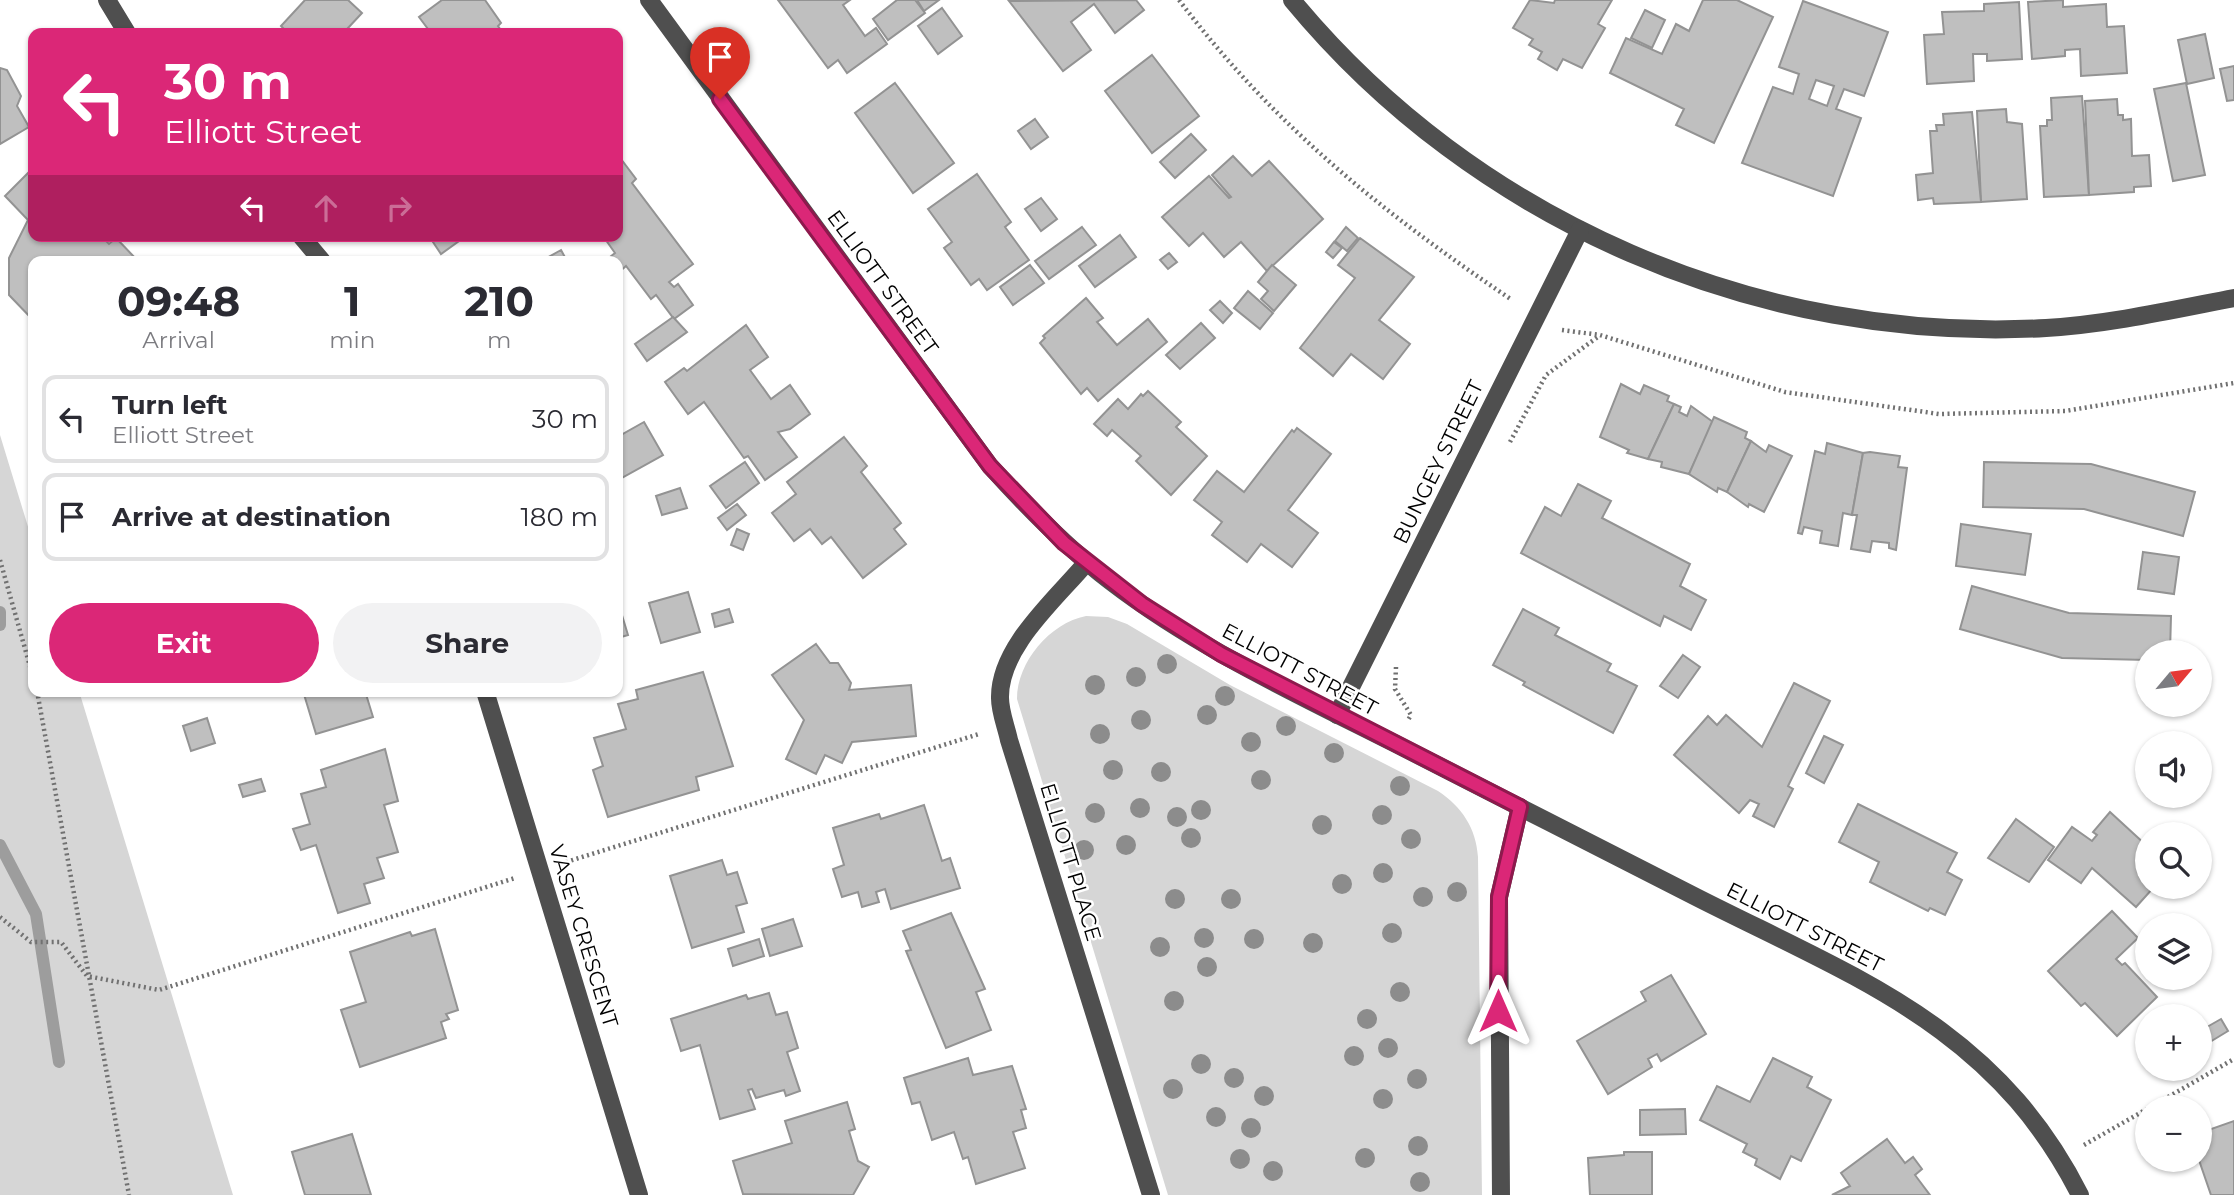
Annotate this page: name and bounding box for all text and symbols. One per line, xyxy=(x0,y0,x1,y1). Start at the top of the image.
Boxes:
pin xyxy=(690,27,750,99)
icon: arrive xyxy=(701,38,739,76)
text: 30 m xyxy=(164,52,292,111)
icon: left xyxy=(49,56,140,147)
text: Elliott Street xyxy=(164,112,362,151)
icon: left xyxy=(234,189,272,227)
icon: ahead xyxy=(307,189,345,227)
icon: right xyxy=(380,189,418,227)
street label: ELLIOTT STREET xyxy=(822,205,944,359)
text: 09:48 xyxy=(117,275,240,327)
text: 1 xyxy=(344,275,361,327)
text: 210 xyxy=(464,275,534,327)
text: Arrival xyxy=(142,326,215,354)
text: min xyxy=(329,326,375,354)
text: m xyxy=(487,326,511,354)
street label: BUNGEY STREET xyxy=(1388,376,1488,548)
text: Turn left xyxy=(112,389,228,421)
icon: left xyxy=(53,400,91,438)
text: 30 m xyxy=(532,403,598,435)
text: Elliott Street xyxy=(112,421,254,449)
icon: arrive xyxy=(53,498,91,536)
text: Arrive at destination xyxy=(112,501,391,533)
text: 180 m xyxy=(520,501,598,533)
button: Exit xyxy=(49,603,319,683)
button: Share xyxy=(333,603,602,683)
street label: ELLIOTT STREET xyxy=(1218,617,1382,721)
north arrow xyxy=(2135,640,2212,718)
map controls xyxy=(2135,640,2212,1172)
button: sound xyxy=(2135,731,2212,808)
street label: ELLIOTT PLACE xyxy=(1035,780,1107,944)
button: search xyxy=(2135,822,2212,899)
street label: VASEY CRESCENT xyxy=(544,842,624,1030)
street label: ELLIOTT STREET xyxy=(1722,877,1888,977)
button: layers xyxy=(2135,913,2212,990)
position arrow xyxy=(1461,974,1535,1048)
button: + xyxy=(2135,1004,2212,1081)
button: − xyxy=(2135,1095,2212,1172)

